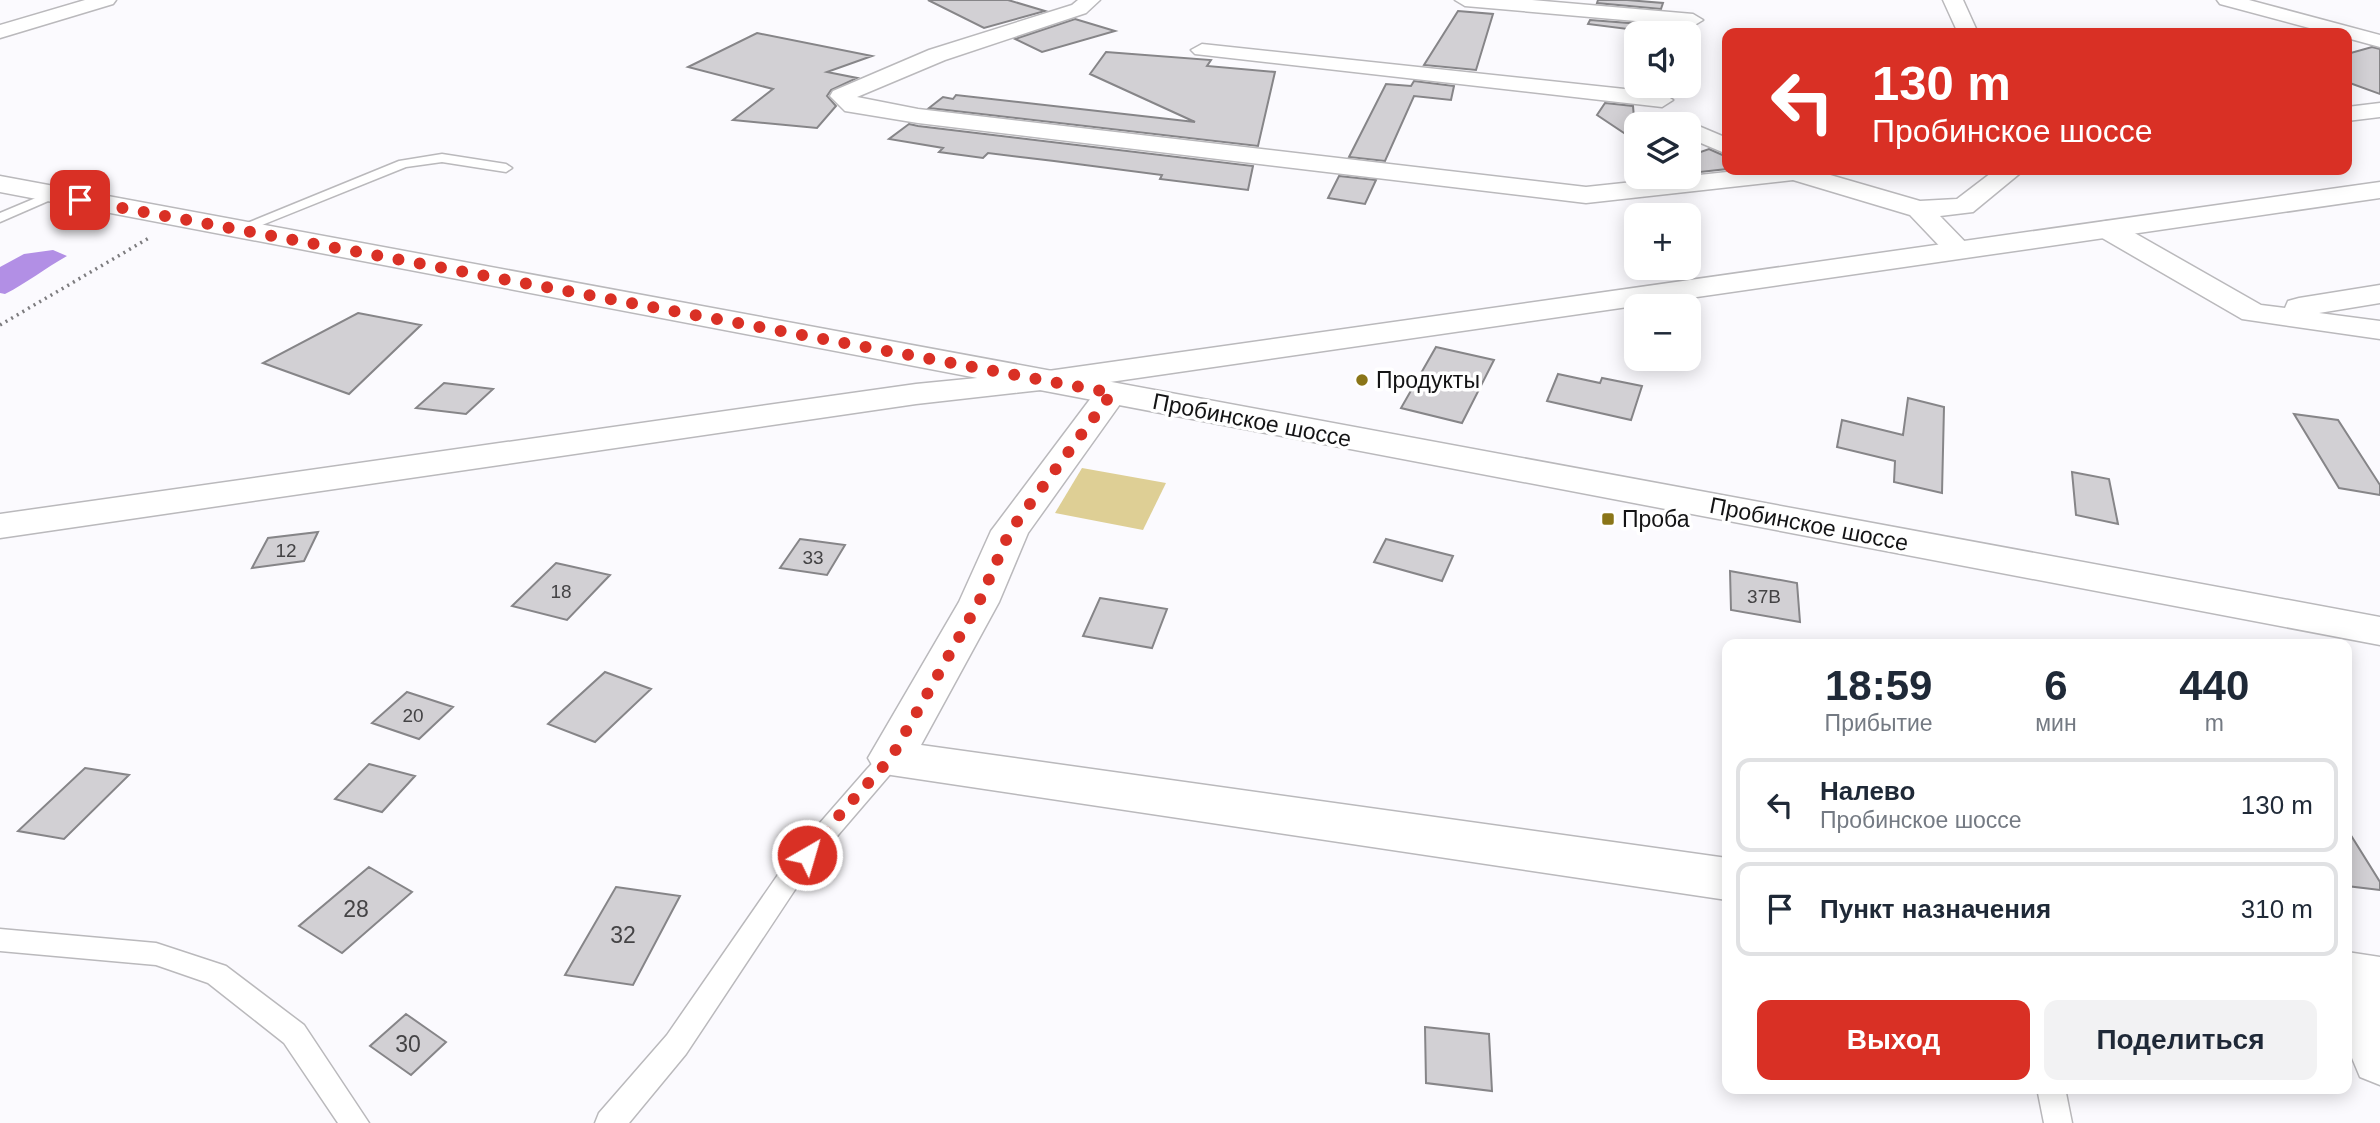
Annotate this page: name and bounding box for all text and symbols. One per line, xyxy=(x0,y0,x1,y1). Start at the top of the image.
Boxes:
map controls xyxy=(1624,21,1701,371)
button: sound xyxy=(1624,21,1701,98)
icon: left xyxy=(1757,56,1848,147)
text: 130 m xyxy=(1872,56,2011,110)
button: layers xyxy=(1624,112,1701,189)
text: Пробинское шоссе xyxy=(1872,113,2153,149)
pin xyxy=(50,170,110,230)
icon: arrive xyxy=(61,181,99,219)
button: + xyxy=(1624,203,1701,280)
button: − xyxy=(1624,294,1701,371)
place label: Продукты xyxy=(1376,367,1480,393)
marker: Продукты xyxy=(1354,372,1370,388)
street label: Пробинское шоссе xyxy=(1151,388,1353,452)
street label: Пробинское шоссе xyxy=(1708,492,1910,556)
place label: Проба xyxy=(1622,506,1690,532)
marker: Проба xyxy=(1600,511,1616,527)
house number: 12 xyxy=(275,540,297,561)
house number: 33 xyxy=(802,547,824,568)
house number: 18 xyxy=(550,581,572,602)
house number: 37В xyxy=(1747,586,1781,607)
text: 18:59 xyxy=(1825,662,1932,709)
text: 6 xyxy=(2044,662,2068,709)
text: 440 xyxy=(2179,662,2249,709)
house number: 20 xyxy=(402,705,424,726)
text: Прибытие xyxy=(1825,710,1933,736)
text: мин xyxy=(2035,710,2077,736)
text: m xyxy=(2205,710,2224,736)
text: Налево xyxy=(1820,776,1915,806)
icon: left xyxy=(1761,786,1799,824)
text: 130 m xyxy=(2241,790,2313,820)
text: Пробинское шоссе xyxy=(1820,807,2022,833)
position arrow xyxy=(770,818,844,892)
icon: arrive xyxy=(1761,890,1799,928)
text: Пункт назначения xyxy=(1820,894,2051,924)
text: 310 m xyxy=(2241,894,2313,924)
house number: 28 xyxy=(343,896,369,922)
house number: 32 xyxy=(610,922,636,948)
button: Выход xyxy=(1757,1000,2030,1080)
button: Поделиться xyxy=(2044,1000,2317,1080)
house number: 30 xyxy=(395,1031,421,1057)

